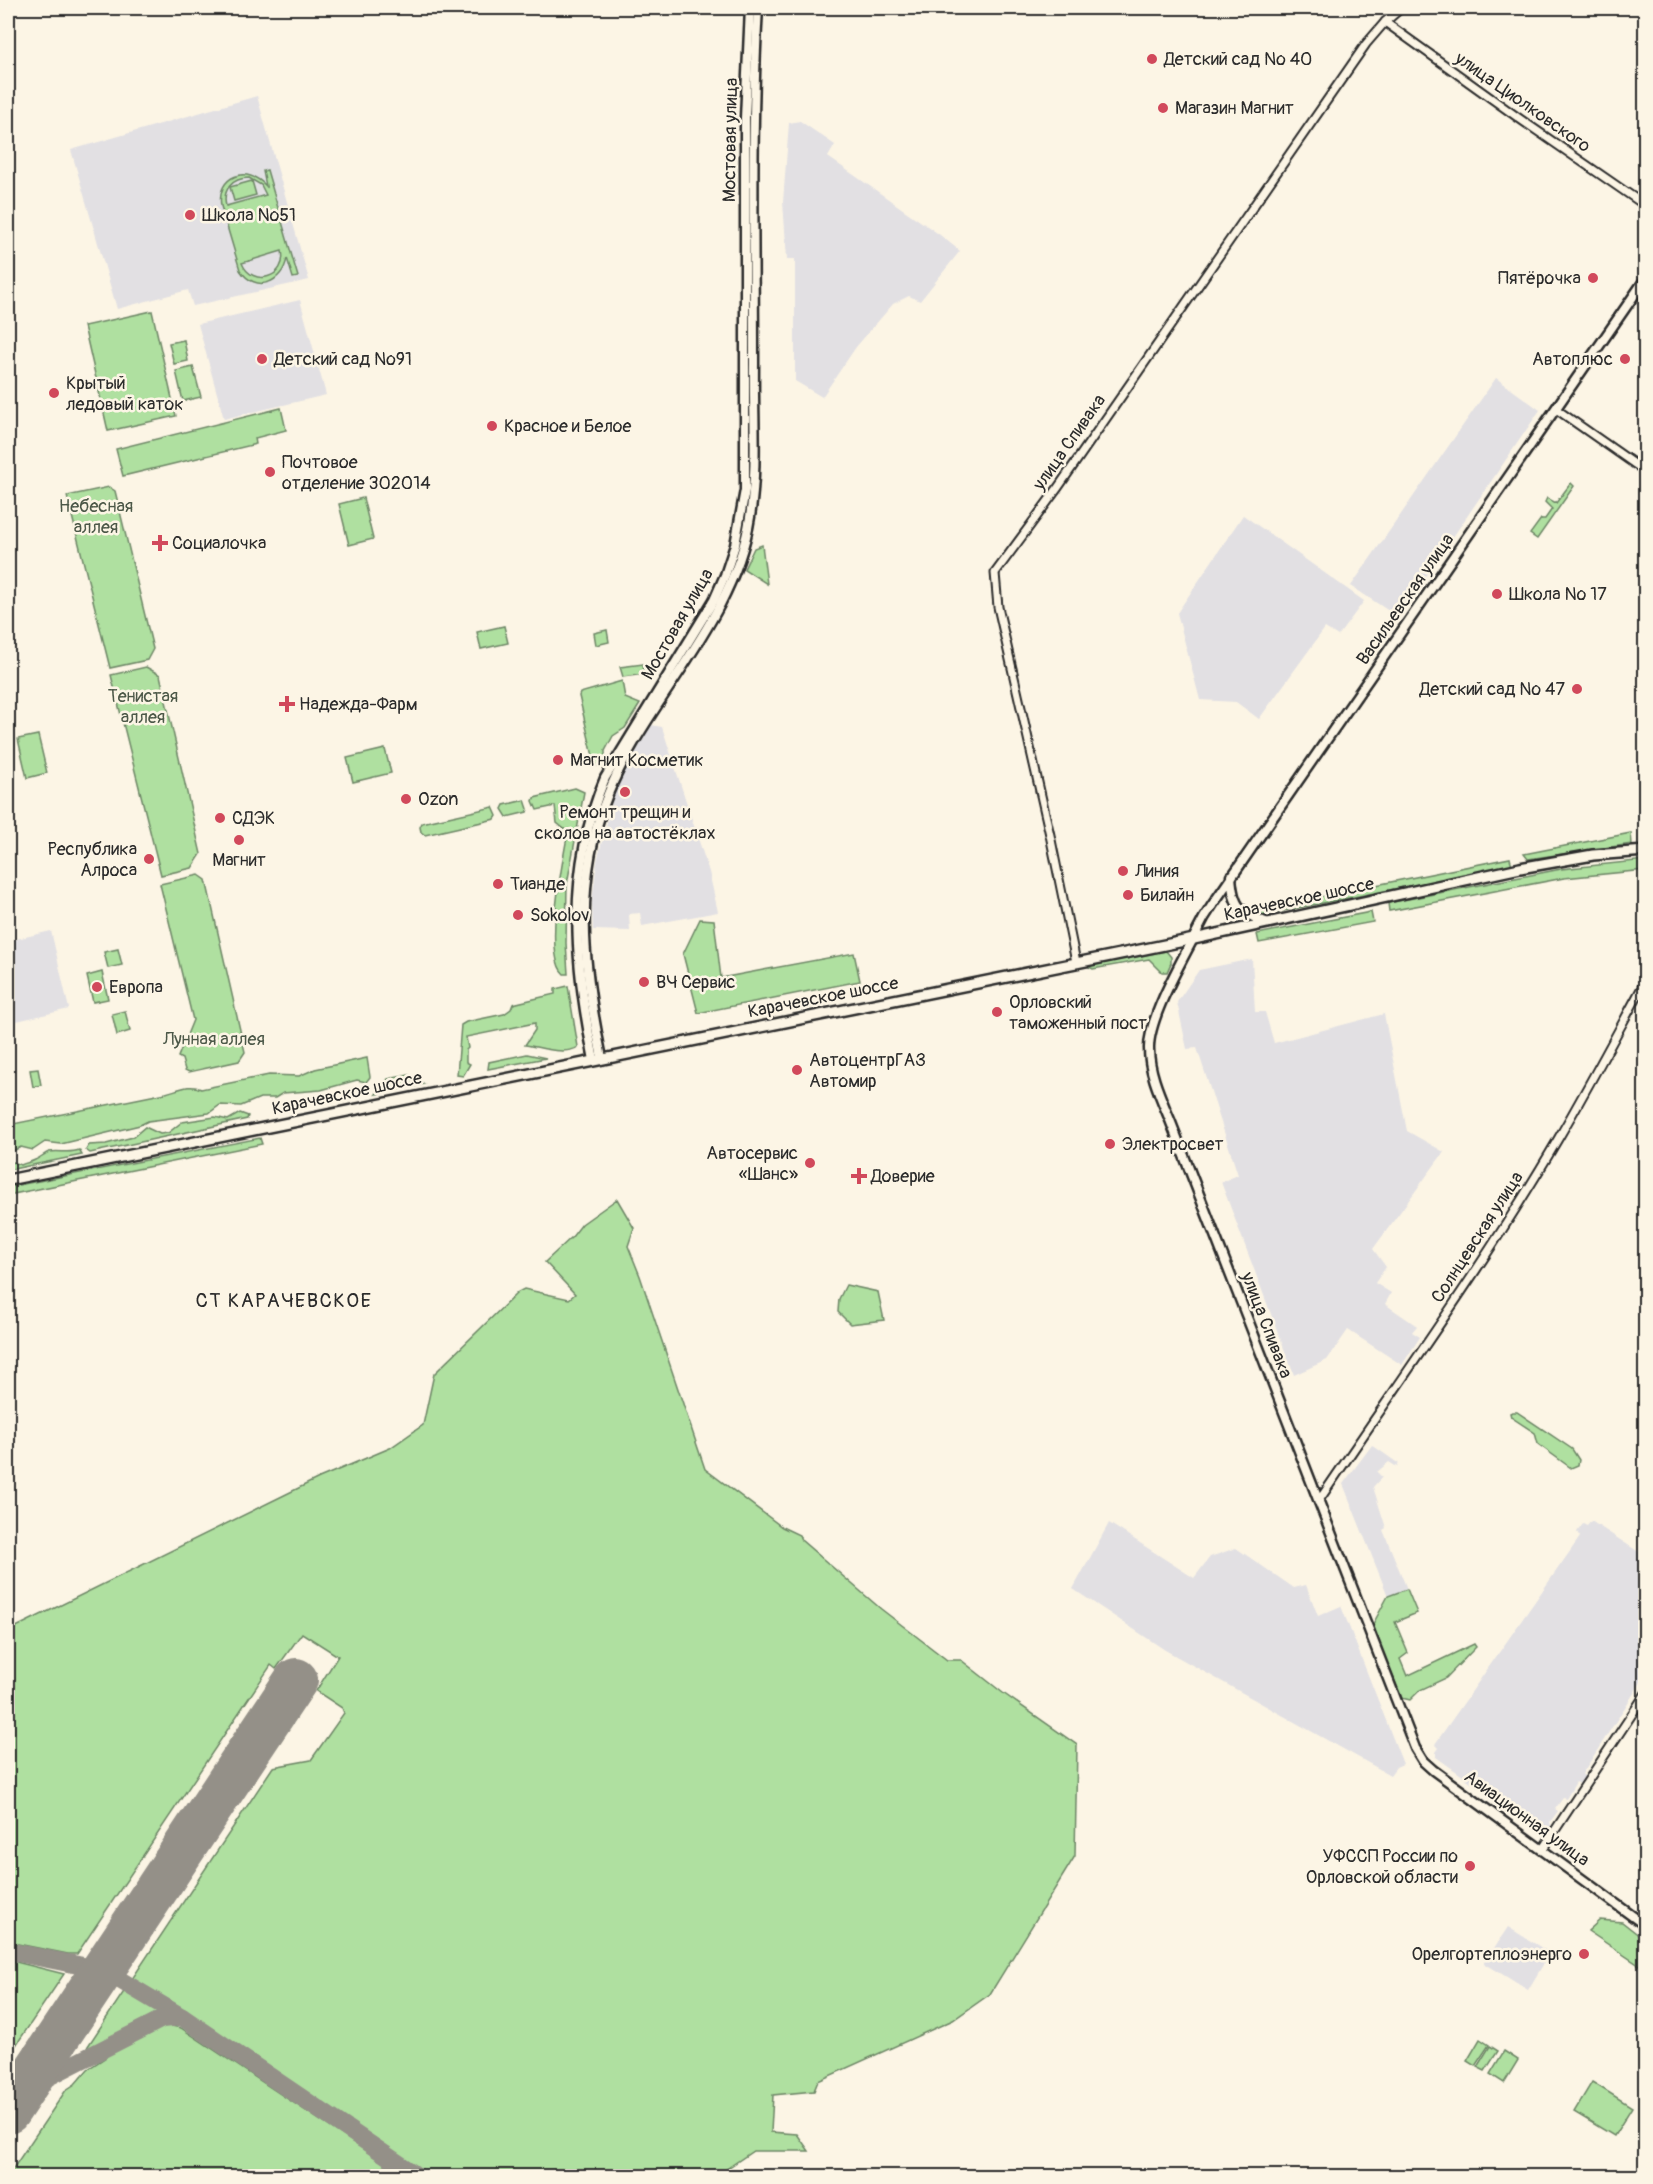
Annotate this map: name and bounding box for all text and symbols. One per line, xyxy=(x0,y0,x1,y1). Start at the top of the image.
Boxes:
street label: улица Циолковского xyxy=(1450,46,1595,158)
place label: Детский сад № 40 xyxy=(1163,48,1312,71)
marker: Детский сад № 40 xyxy=(1145,52,1159,66)
street label: Мостовая улица xyxy=(718,78,743,202)
place label: Магазин Магнит xyxy=(1175,97,1294,120)
marker: Магазин Магнит xyxy=(1156,101,1170,115)
place label: Школа №51 xyxy=(202,204,296,227)
marker: Школа №51 xyxy=(183,208,197,222)
place label: Пятёрочка xyxy=(1498,267,1581,290)
marker: Пятёрочка xyxy=(1586,271,1600,285)
place label: Детский сад №91 xyxy=(273,348,412,371)
place label: Автоплюс xyxy=(1532,348,1613,371)
marker: Детский сад №91 xyxy=(255,352,269,366)
marker: Автоплюс xyxy=(1618,352,1632,366)
place label: Крытый ледовый каток xyxy=(66,372,183,416)
marker: Крытый ледовый каток xyxy=(47,386,61,400)
street label: улица Спивака xyxy=(1027,390,1111,496)
place label: Красное и Белое xyxy=(504,415,632,438)
marker: Красное и Белое xyxy=(485,419,499,433)
place label: Почтовое отделение 302014 xyxy=(282,451,431,495)
marker: Почтовое отделение 302014 xyxy=(263,465,277,479)
park label: Небесная аллея xyxy=(59,495,133,539)
street label: Васильевская улица xyxy=(1351,529,1459,669)
place label: Социалочка xyxy=(172,532,266,555)
marker: Социалочка xyxy=(153,536,167,550)
street label: Мостовая улица xyxy=(636,565,719,684)
place label: Школа № 17 xyxy=(1509,583,1607,606)
marker: Школа № 17 xyxy=(1490,587,1504,601)
place label: Детский сад № 47 xyxy=(1418,678,1565,701)
marker: Детский сад № 47 xyxy=(1570,682,1584,696)
park label: Тенистая аллея xyxy=(108,685,178,729)
place label: Надежда-Фарм xyxy=(299,693,418,716)
marker: Надежда-Фарм xyxy=(280,697,294,711)
place label: Магнит Косметик xyxy=(570,749,704,772)
marker: Магнит Косметик xyxy=(551,753,565,767)
marker: Ремонт трещин и сколов на автостёклах xyxy=(618,785,632,799)
place label: Ozon xyxy=(418,788,458,811)
marker: Ozon xyxy=(399,792,413,806)
place label: Ремонт трещин и сколов на автостёклах xyxy=(535,801,715,845)
place label: СДЭК xyxy=(232,807,275,830)
marker: СДЭК xyxy=(213,811,227,825)
marker: Магнит xyxy=(232,833,246,847)
place label: Республика Алроса xyxy=(48,838,137,882)
place label: Магнит xyxy=(212,849,266,872)
marker: Республика Алроса xyxy=(142,852,156,866)
place label: Линия xyxy=(1134,860,1179,883)
marker: Линия xyxy=(1116,864,1130,878)
street label: Карачевское шоссе xyxy=(1222,872,1376,927)
place label: Тианде xyxy=(510,873,565,896)
marker: Тианде xyxy=(491,877,505,891)
place label: Билайн xyxy=(1140,884,1194,907)
marker: Билайн xyxy=(1121,888,1135,902)
place label: Sokolov xyxy=(530,904,589,927)
marker: Sokolov xyxy=(511,908,525,922)
place label: ВЧ Сервис xyxy=(656,971,735,994)
street label: Карачевское шоссе xyxy=(746,972,900,1023)
marker: ВЧ Сервис xyxy=(637,975,651,989)
place label: Европа xyxy=(109,976,163,999)
marker: Европа xyxy=(90,980,104,994)
place label: Орловский таможенный пост xyxy=(1009,991,1147,1035)
marker: Орловский таможенный пост xyxy=(990,1005,1004,1019)
park label: Лунная аллея xyxy=(162,1028,265,1051)
place label: АвтоцентрГАЗ Автомир xyxy=(809,1049,926,1093)
marker: АвтоцентрГАЗ Автомир xyxy=(790,1063,804,1077)
street label: Карачевское шоссе xyxy=(270,1066,424,1121)
place label: Электросвет xyxy=(1122,1133,1224,1156)
marker: Электросвет xyxy=(1103,1137,1117,1151)
place label: Автосервис «Шанс» xyxy=(706,1142,798,1186)
marker: Автосервис «Шанс» xyxy=(803,1156,817,1170)
place label: Доверие xyxy=(870,1165,935,1188)
street label: Солнцевская улица xyxy=(1426,1167,1529,1307)
marker: Доверие xyxy=(852,1169,866,1183)
street label: улица Спивака xyxy=(1235,1268,1297,1382)
district label: СТ КАРАЧЕВСКОЕ xyxy=(196,1288,372,1313)
street label: Авиационная улица xyxy=(1460,1765,1594,1872)
place label: УФССП России по Орловской области xyxy=(1306,1845,1458,1889)
marker: УФССП России по Орловской области xyxy=(1463,1859,1477,1873)
place label: Орелгортеплоэнерго xyxy=(1411,1943,1572,1966)
marker: Орелгортеплоэнерго xyxy=(1577,1947,1591,1961)

